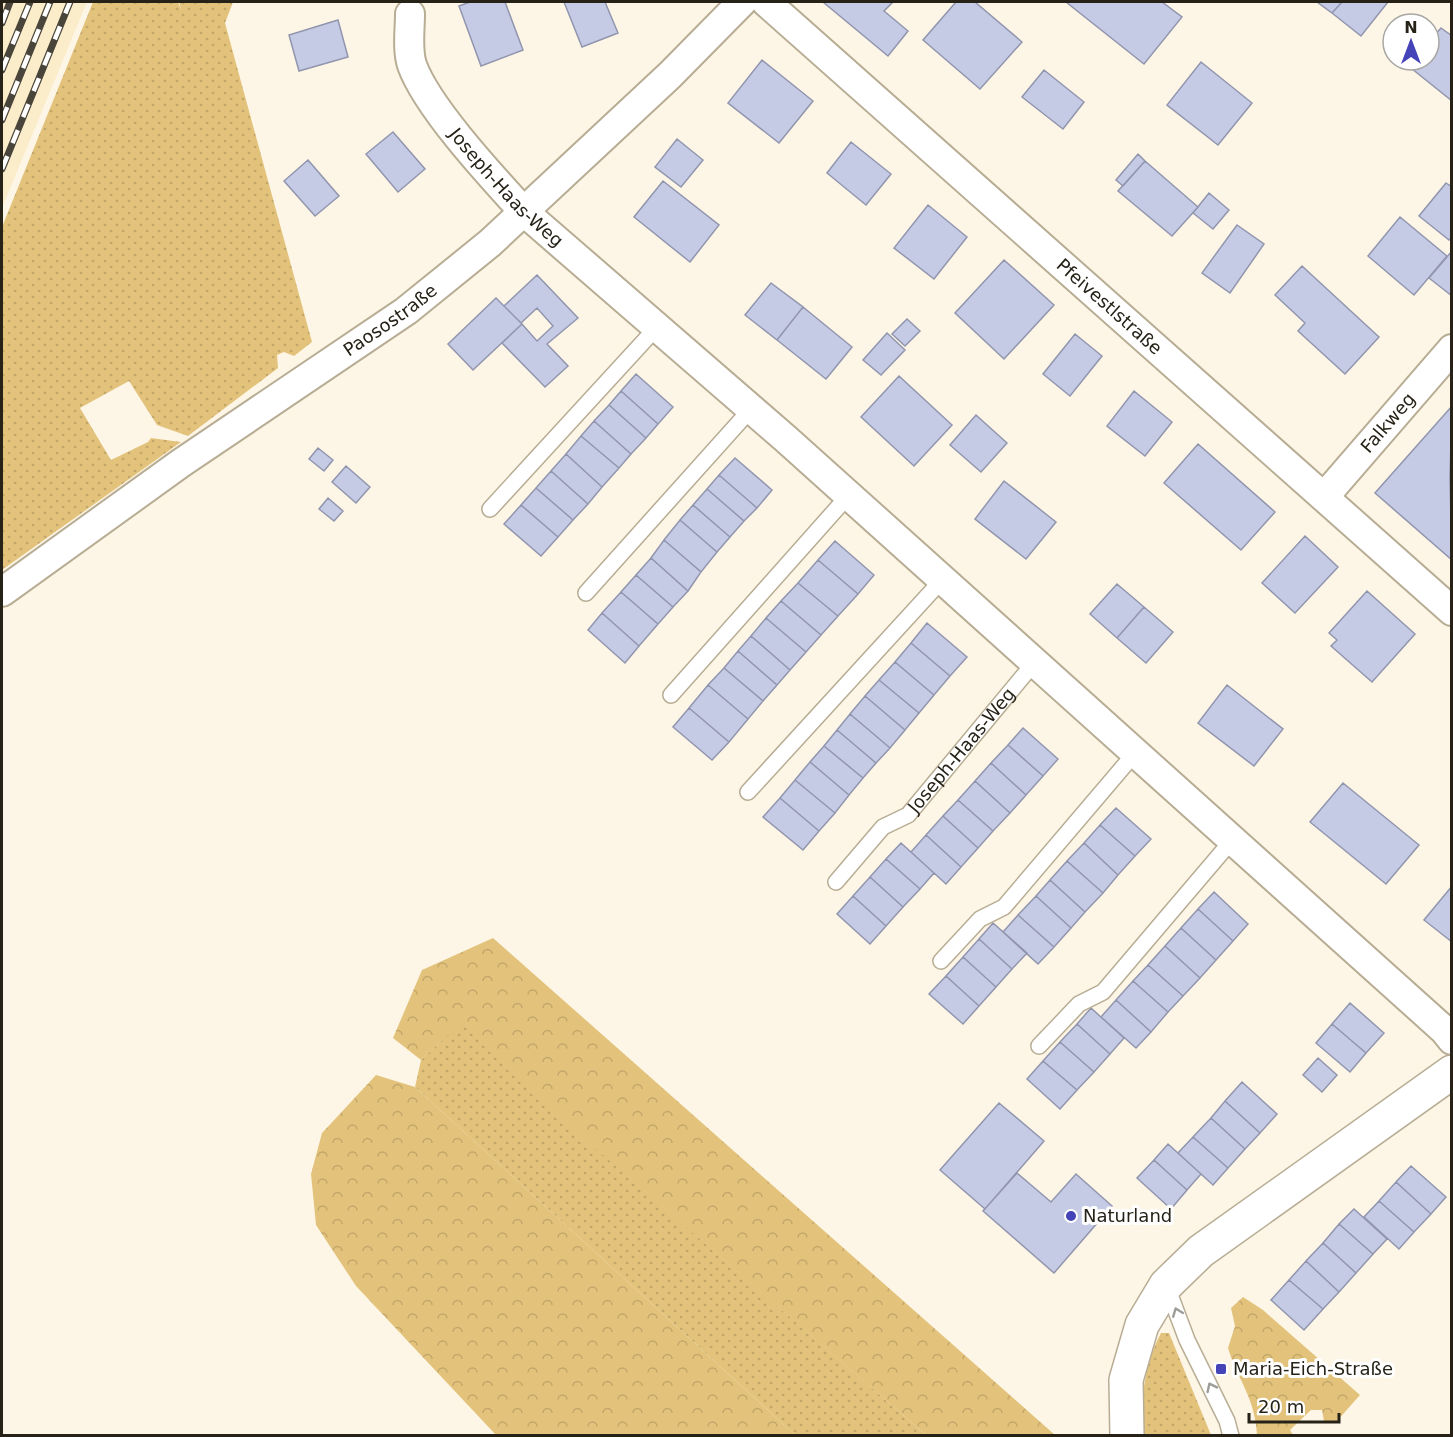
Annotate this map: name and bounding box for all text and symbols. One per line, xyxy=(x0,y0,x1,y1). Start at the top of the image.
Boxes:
north arrow xyxy=(1381,12,1441,72)
text: N xyxy=(1404,18,1418,37)
street label: Joseph-Haas-Weg xyxy=(445,123,568,251)
street label: Pfeivestlstraße xyxy=(1053,254,1167,359)
street label: Paosostraße xyxy=(339,279,441,360)
street label: Falkweg xyxy=(1356,388,1419,457)
street label: Joseph-Haas-Weg xyxy=(903,683,1019,818)
place label: Naturland xyxy=(1083,1205,1172,1226)
marker: Naturland xyxy=(1064,1209,1078,1223)
one-way arrow xyxy=(1171,1308,1184,1318)
place label: Maria-Eich-Straße xyxy=(1233,1358,1393,1379)
marker: Maria-Eich-Straße xyxy=(1214,1362,1228,1376)
one-way arrow xyxy=(1206,1383,1218,1394)
scale bar xyxy=(1249,1386,1339,1424)
text: 20 m xyxy=(1258,1396,1304,1417)

